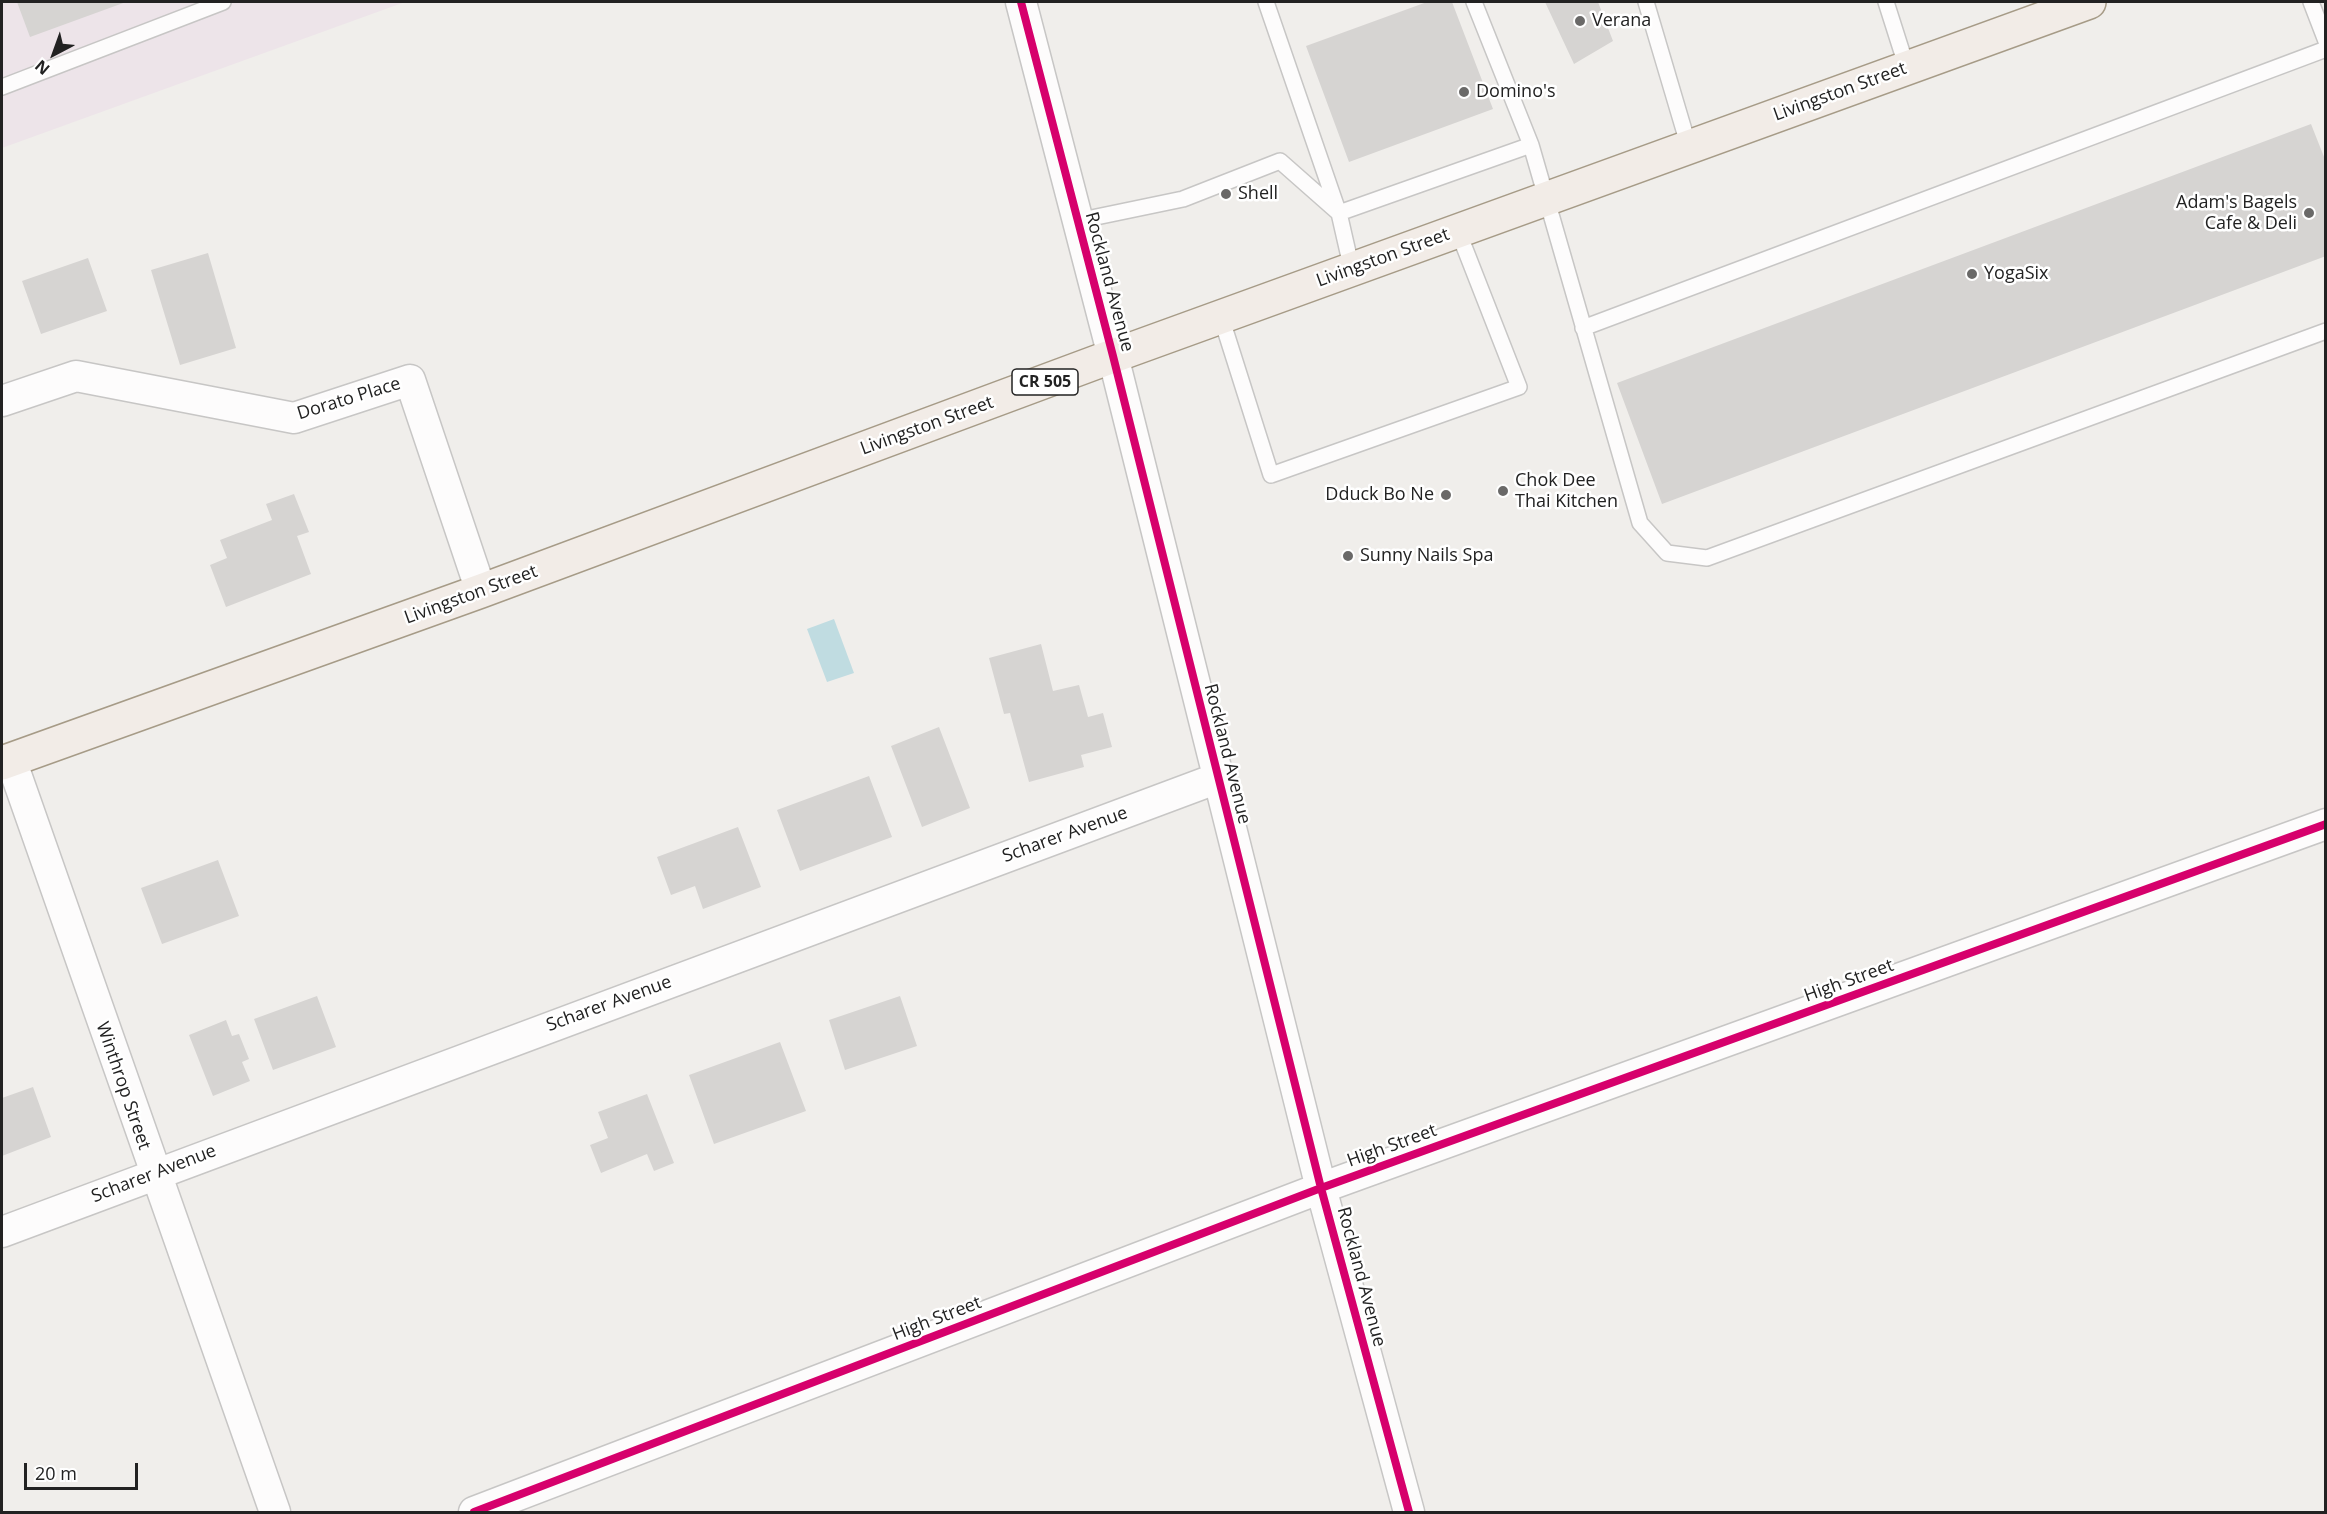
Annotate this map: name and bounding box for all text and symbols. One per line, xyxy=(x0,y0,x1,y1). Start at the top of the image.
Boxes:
place label: Verana xyxy=(1592,10,1651,32)
marker: Verana xyxy=(1573,14,1587,28)
north arrow xyxy=(24,24,84,84)
text: N xyxy=(30,55,54,80)
street label: Livingston Street xyxy=(1770,58,1910,126)
place label: Domino's xyxy=(1476,81,1555,103)
marker: Domino's xyxy=(1457,85,1471,99)
place label: Shell xyxy=(1238,183,1278,205)
marker: Shell xyxy=(1219,187,1233,201)
place label: Adam's Bagels Cafe & Deli xyxy=(2176,192,2297,234)
marker: Adam's Bagels Cafe & Deli xyxy=(2302,206,2316,220)
street label: Rockland Avenue xyxy=(1080,210,1138,354)
street label: Livingston Street xyxy=(1313,224,1453,292)
place label: YogaSix xyxy=(1984,263,2049,285)
marker: YogaSix xyxy=(1965,267,1979,281)
road number: CR 505 xyxy=(1012,369,1078,395)
street label: Dorato Place xyxy=(295,373,403,425)
street label: Livingston Street xyxy=(857,392,997,460)
place label: Chok Dee Thai Kitchen xyxy=(1515,470,1618,512)
place label: Dduck Bo Ne xyxy=(1325,484,1434,506)
marker: Chok Dee Thai Kitchen xyxy=(1496,484,1510,498)
marker: Dduck Bo Ne xyxy=(1439,488,1453,502)
place label: Sunny Nails Spa xyxy=(1360,545,1493,567)
marker: Sunny Nails Spa xyxy=(1341,549,1355,563)
street label: Livingston Street xyxy=(401,561,541,629)
street label: Rockland Avenue xyxy=(1199,682,1255,826)
street label: Scharer Avenue xyxy=(999,802,1131,868)
street label: High Street xyxy=(1801,955,1897,1007)
street label: Scharer Avenue xyxy=(543,971,675,1037)
street label: Winthrop Street xyxy=(91,1019,155,1153)
street label: High Street xyxy=(1344,1120,1440,1172)
street label: Scharer Avenue xyxy=(89,1140,219,1208)
street label: Rockland Avenue xyxy=(1332,1205,1390,1349)
street label: High Street xyxy=(889,1292,985,1346)
scale bar xyxy=(27,1451,141,1489)
text: 20 m xyxy=(35,1461,77,1485)

